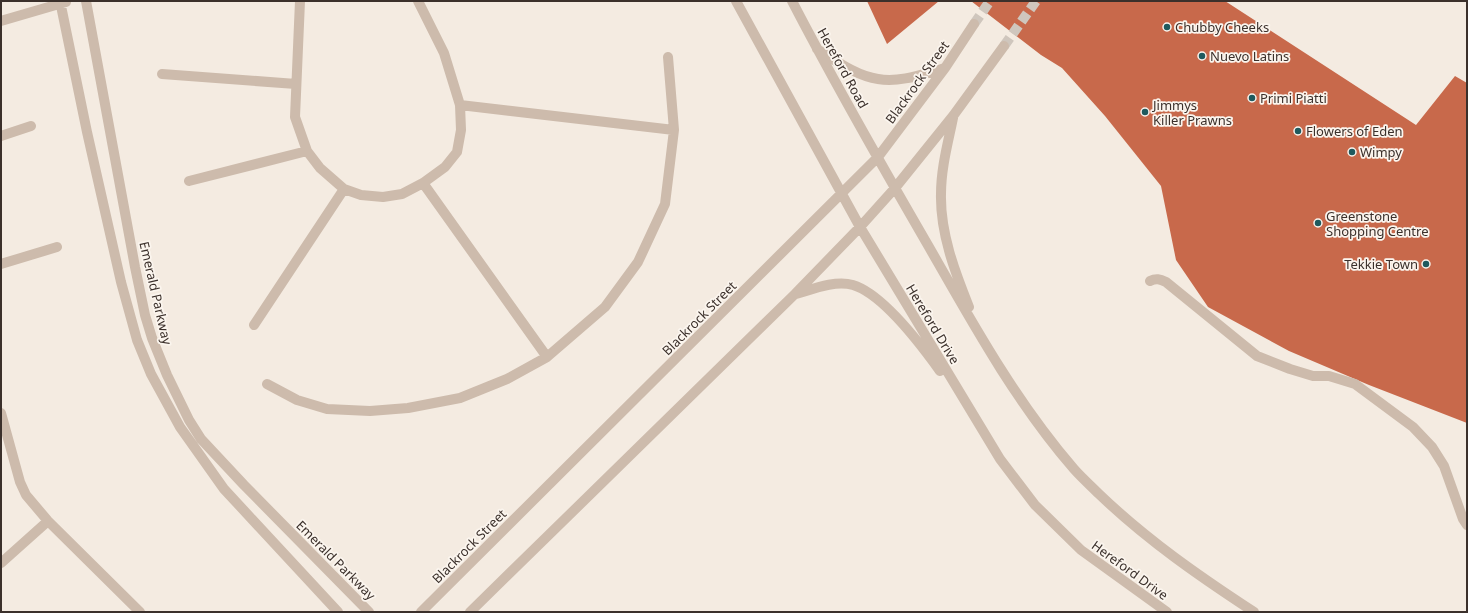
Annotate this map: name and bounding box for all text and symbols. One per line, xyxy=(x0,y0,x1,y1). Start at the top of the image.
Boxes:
place label: Chubby Cheeks xyxy=(1175,18,1269,36)
marker: Chubby Cheeks xyxy=(1162,22,1172,32)
street label: Hereford Road xyxy=(813,25,873,111)
street label: Blackrock Street xyxy=(881,37,953,127)
place label: Nuevo Latins xyxy=(1210,47,1289,65)
marker: Nuevo Latins xyxy=(1197,51,1207,61)
place label: Primi Piatti xyxy=(1260,89,1327,107)
marker: Primi Piatti xyxy=(1247,93,1257,103)
place label: Jimmys Killer Prawns xyxy=(1151,96,1232,129)
marker: Jimmys Killer Prawns xyxy=(1140,107,1150,117)
place label: Flowers of Eden xyxy=(1306,122,1403,140)
marker: Flowers of Eden xyxy=(1293,126,1303,136)
place label: Wimpy xyxy=(1360,143,1402,161)
marker: Wimpy xyxy=(1347,147,1357,157)
place label: Greenstone Shopping Centre xyxy=(1326,207,1429,240)
marker: Greenstone Shopping Centre xyxy=(1313,218,1323,228)
street label: Emerald Parkway xyxy=(135,240,177,347)
place label: Tekkie Town xyxy=(1344,255,1418,273)
marker: Tekkie Town xyxy=(1421,259,1431,269)
street label: Blackrock Street xyxy=(658,277,740,359)
street label: Hereford Drive xyxy=(902,281,964,367)
street label: Blackrock Street xyxy=(428,505,510,587)
street label: Emerald Parkway xyxy=(292,516,380,604)
street label: Hereford Drive xyxy=(1088,536,1172,604)

